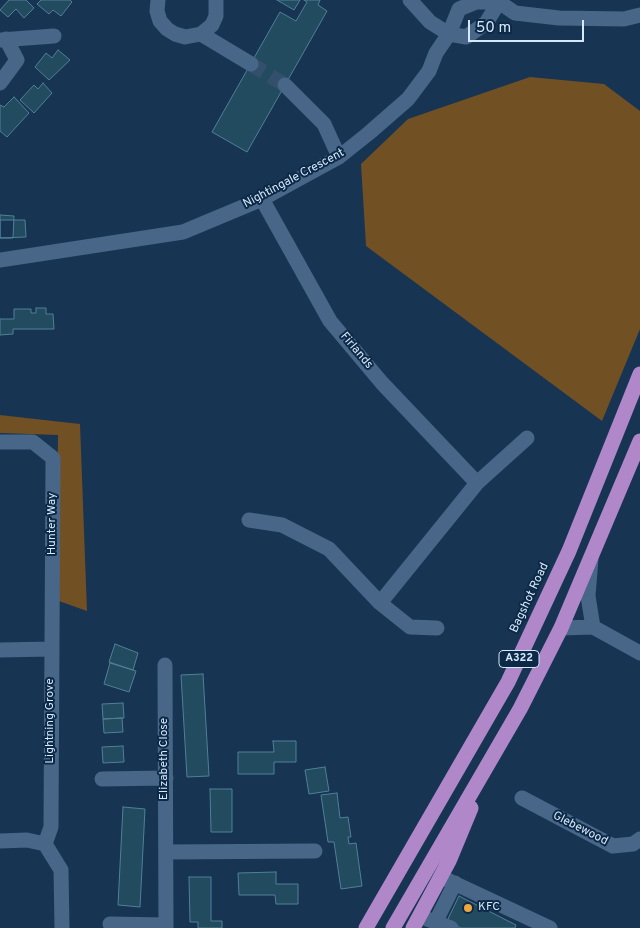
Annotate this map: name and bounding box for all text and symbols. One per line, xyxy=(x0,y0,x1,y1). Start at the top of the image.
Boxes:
scale bar xyxy=(470,10,586,42)
text: 50 m xyxy=(476,19,511,38)
street label: Nightingale Crescent xyxy=(241,146,347,212)
street label: Firlands xyxy=(337,330,375,372)
street label: Hunter Way xyxy=(46,493,60,555)
street label: Bagshot Road xyxy=(508,561,552,635)
road number: A322 xyxy=(499,651,539,668)
street label: Lightning Grove xyxy=(44,678,58,764)
street label: Elizabeth Close xyxy=(158,718,172,800)
street label: Glebewood xyxy=(550,809,610,849)
place label: KFC xyxy=(478,901,500,915)
marker: KFC xyxy=(462,902,474,914)

